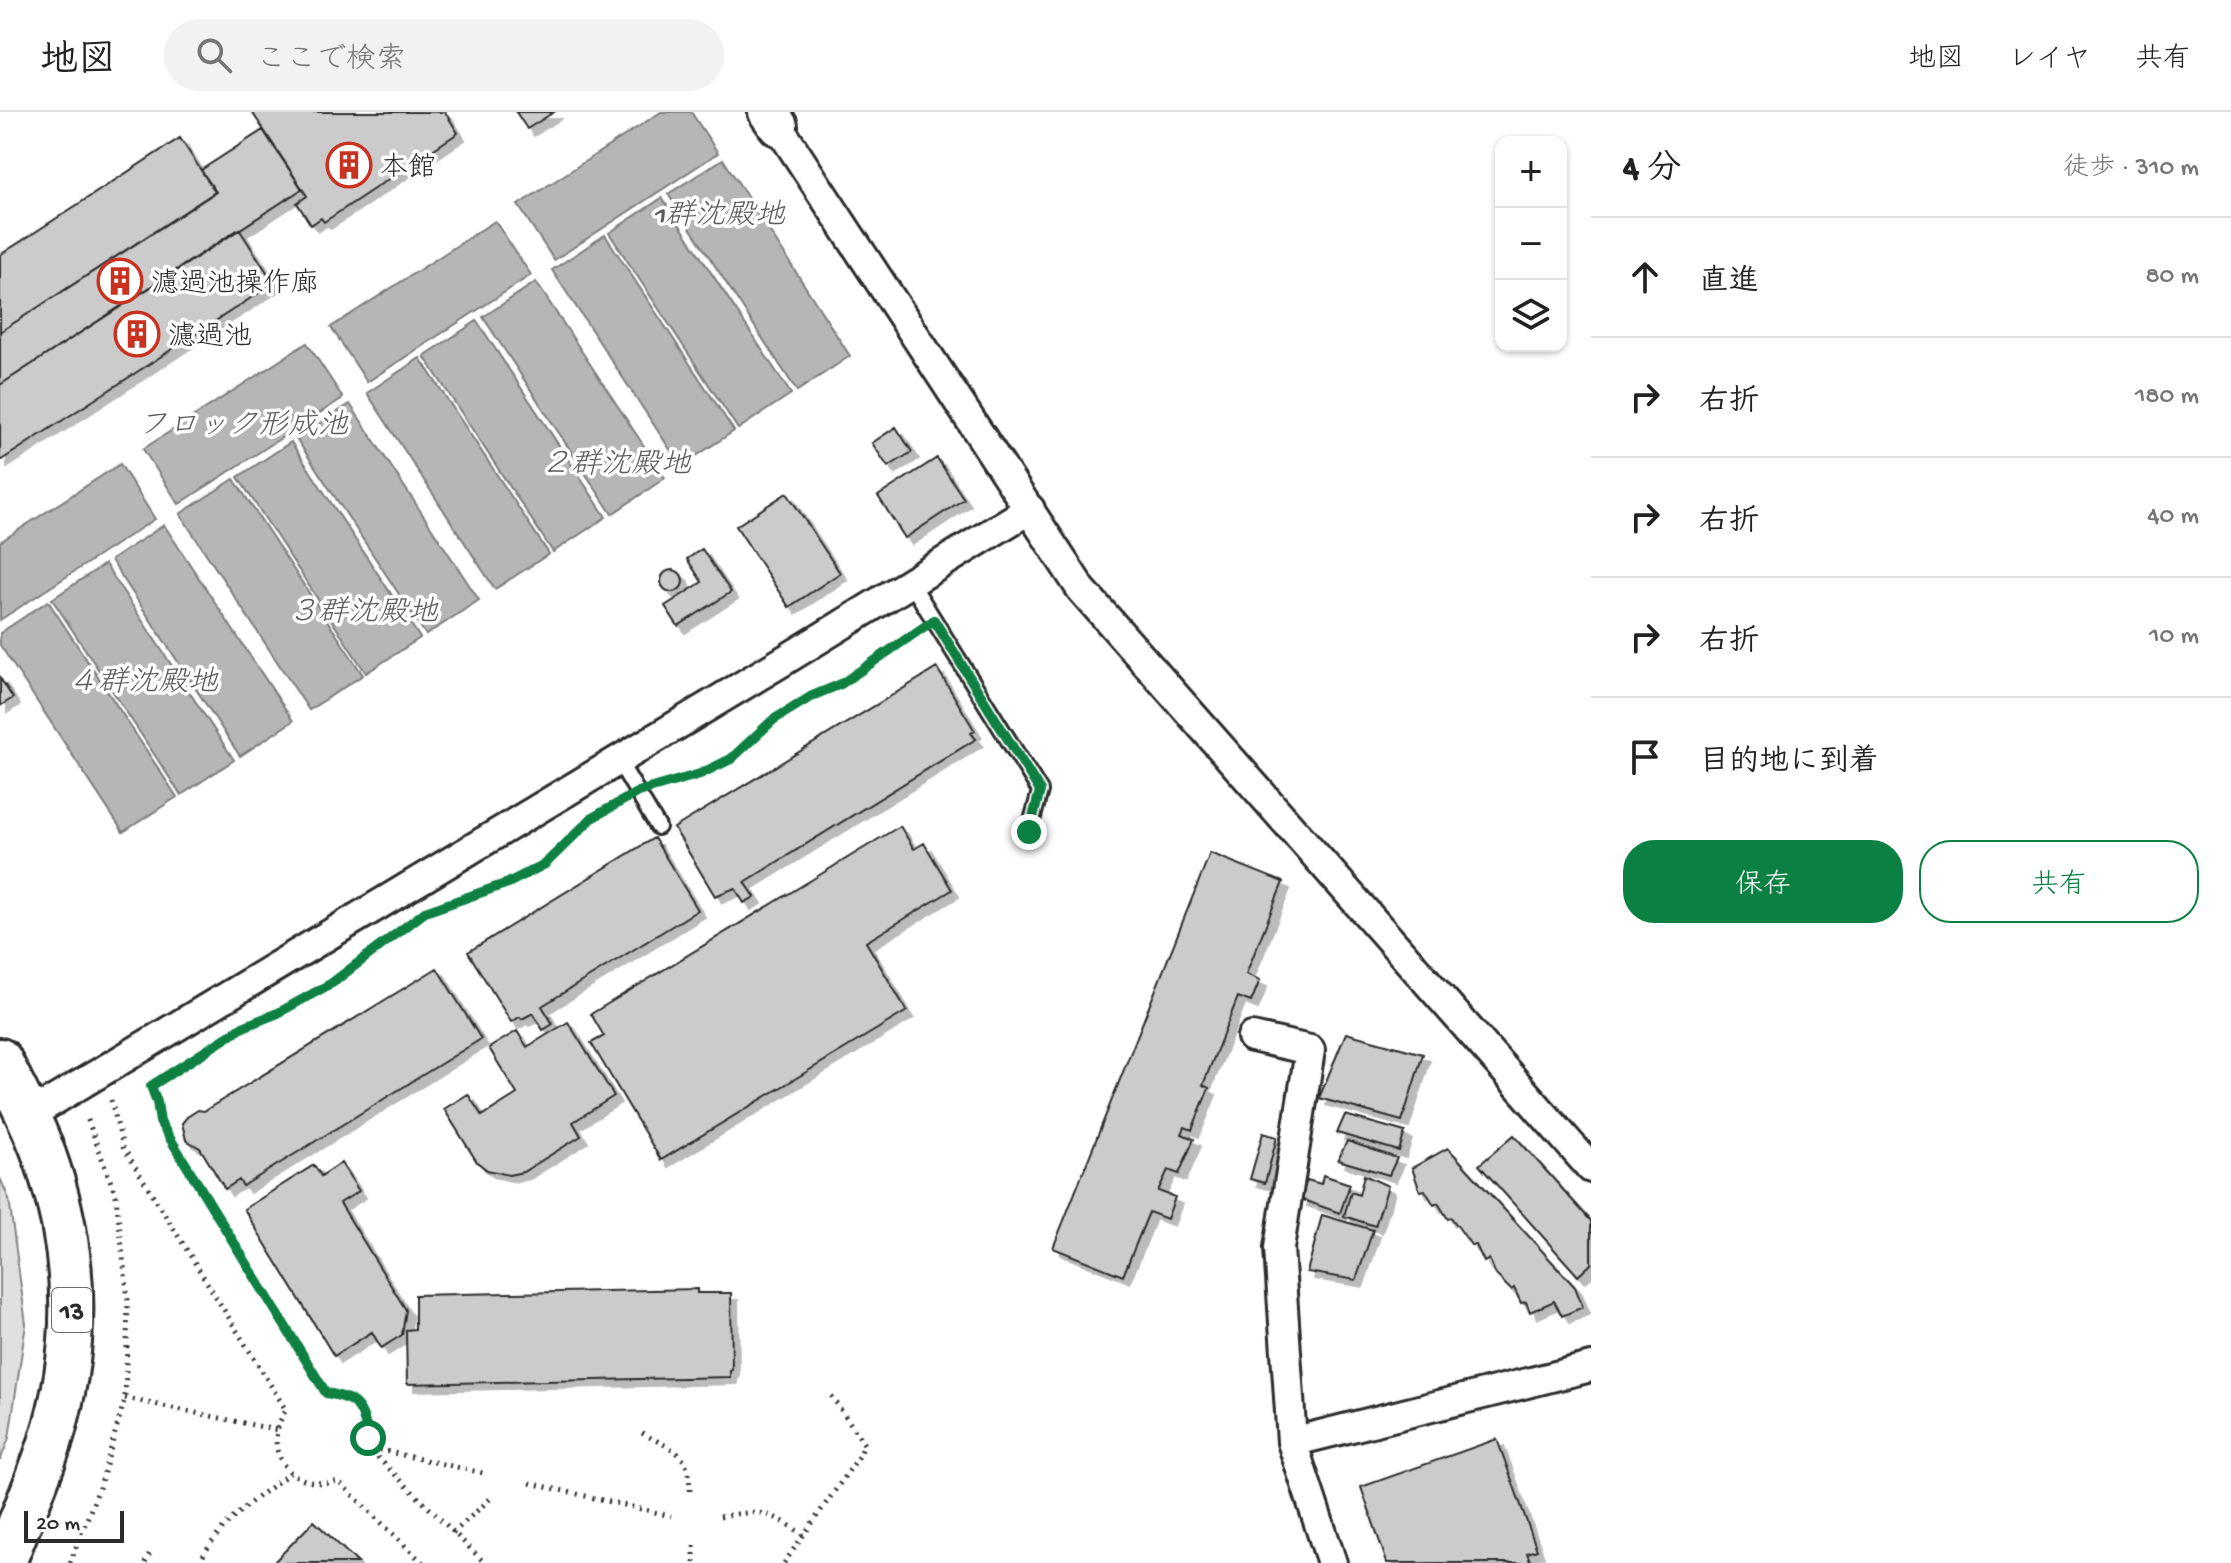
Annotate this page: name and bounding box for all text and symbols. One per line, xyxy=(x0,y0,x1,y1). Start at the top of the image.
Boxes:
search box xyxy=(164,19,724,91)
icon: search xyxy=(192,33,236,77)
text: 地図 xyxy=(40,41,116,85)
text: ここで検索 xyxy=(256,44,406,79)
text: 地図 xyxy=(1908,44,1964,77)
text: レイヤ xyxy=(2008,44,2091,77)
text: 共有 xyxy=(2135,44,2191,77)
map controls xyxy=(1495,136,1567,352)
button: + xyxy=(1495,136,1567,208)
building icon: 本館 xyxy=(325,141,373,189)
text: 4 分 xyxy=(1623,151,1681,191)
place label: 本館 xyxy=(380,152,436,186)
text: 徒歩 · 310 m xyxy=(2063,154,2199,185)
water label: 1群沈殿地 xyxy=(653,198,786,235)
button: − xyxy=(1495,208,1567,280)
icon: ahead xyxy=(1623,255,1667,299)
building icon: 濾過池操作廊 xyxy=(96,257,144,305)
text: 80 m xyxy=(2145,262,2199,293)
text: 直進 xyxy=(1699,266,1759,301)
place label: 濾過池操作廊 xyxy=(151,268,319,302)
button: layers xyxy=(1495,280,1567,352)
building icon: 濾過池 xyxy=(113,310,161,358)
place label: 濾過池 xyxy=(168,321,252,355)
icon: right xyxy=(1623,375,1667,419)
text: 180 m xyxy=(2135,382,2199,413)
text: 右折 xyxy=(1699,386,1759,421)
water label: フロック形成池 xyxy=(138,408,349,445)
water label: ２群沈殿地 xyxy=(541,447,692,484)
icon: right xyxy=(1623,495,1667,539)
text: 40 m xyxy=(2147,502,2199,533)
text: 右折 xyxy=(1699,506,1759,541)
water label: ３群沈殿地 xyxy=(288,595,439,632)
icon: right xyxy=(1623,615,1667,659)
text: 10 m xyxy=(2149,622,2199,653)
text: 右折 xyxy=(1699,626,1759,661)
water label: ４群沈殿地 xyxy=(68,665,219,702)
icon: arrive xyxy=(1623,735,1667,779)
text: 目的地に到着 xyxy=(1699,746,1879,781)
route end xyxy=(1011,814,1047,850)
button: 保存 xyxy=(1623,840,1903,923)
button: 共有 xyxy=(1919,840,2199,923)
road number: 13 xyxy=(52,1288,92,1332)
route start xyxy=(350,1420,386,1456)
scale bar xyxy=(24,1507,124,1543)
text: 20 m xyxy=(36,1512,80,1538)

